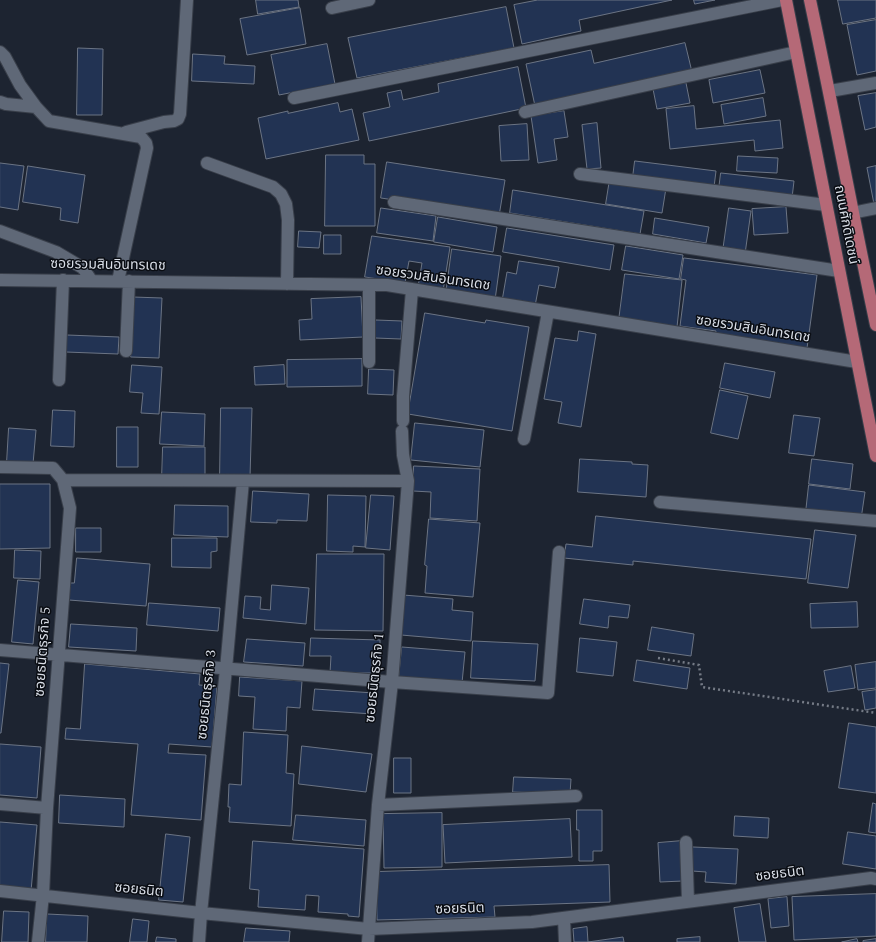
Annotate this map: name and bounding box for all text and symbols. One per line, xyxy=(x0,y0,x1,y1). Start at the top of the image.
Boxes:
street label: ถนนศักดิเดชน์ xyxy=(829,184,861,266)
street label: ซอยรวมสินอินทรเดช xyxy=(50,257,166,275)
street label: ซอยรวมสินอินทรเดช xyxy=(375,263,491,295)
street label: ซอยรวมสินอินทรเดช xyxy=(695,313,811,347)
street label: ซอยธนิตธุรกิจ 5 xyxy=(32,607,56,697)
street label: ซอยธนิตธุรกิจ 1 xyxy=(363,632,389,724)
street label: ซอยธนิตธุรกิจ 3 xyxy=(195,649,221,741)
street label: ซอยธนิต xyxy=(755,864,805,886)
street label: ซอยธนิต xyxy=(114,880,164,902)
street label: ซอยธนิต xyxy=(435,901,485,919)

